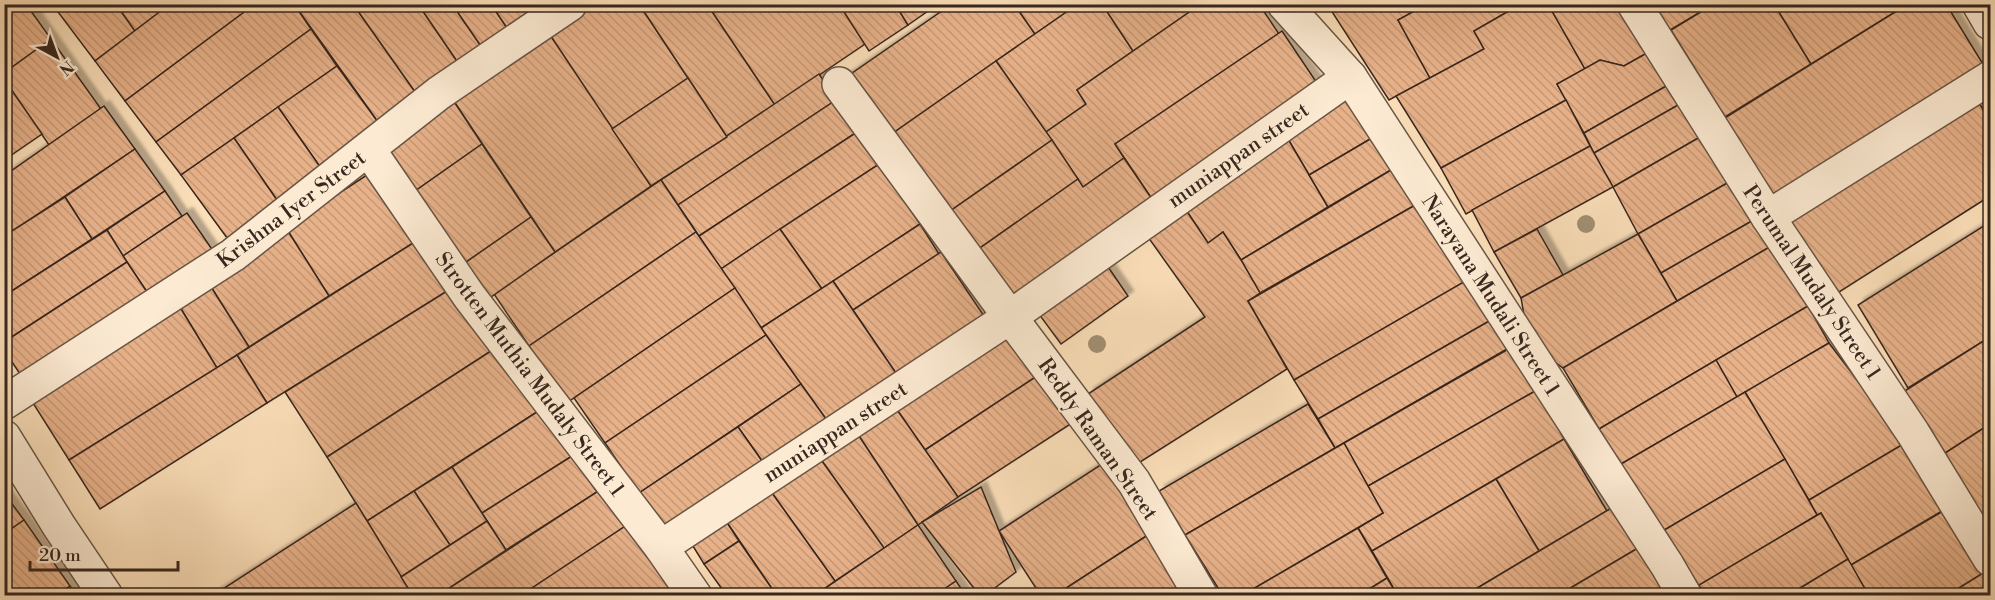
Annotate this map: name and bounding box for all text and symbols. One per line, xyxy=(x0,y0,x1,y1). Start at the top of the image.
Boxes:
north arrow xyxy=(27,27,87,87)
text: N xyxy=(55,56,78,79)
street label: muniappan street xyxy=(1163,97,1315,214)
street label: Krishna Iyer Street xyxy=(212,145,372,274)
street label: Perumal Mudaly Street 1 xyxy=(1736,180,1886,385)
street label: Narayana Mudali Street 1 xyxy=(1415,190,1565,401)
street label: Strotten Muthia Mudaly Street 1 xyxy=(429,247,630,502)
street label: Reddy Raman Street xyxy=(1031,353,1163,526)
street label: muniappan street xyxy=(759,376,913,489)
scale bar xyxy=(30,534,178,572)
text: 20 m xyxy=(39,544,81,567)

